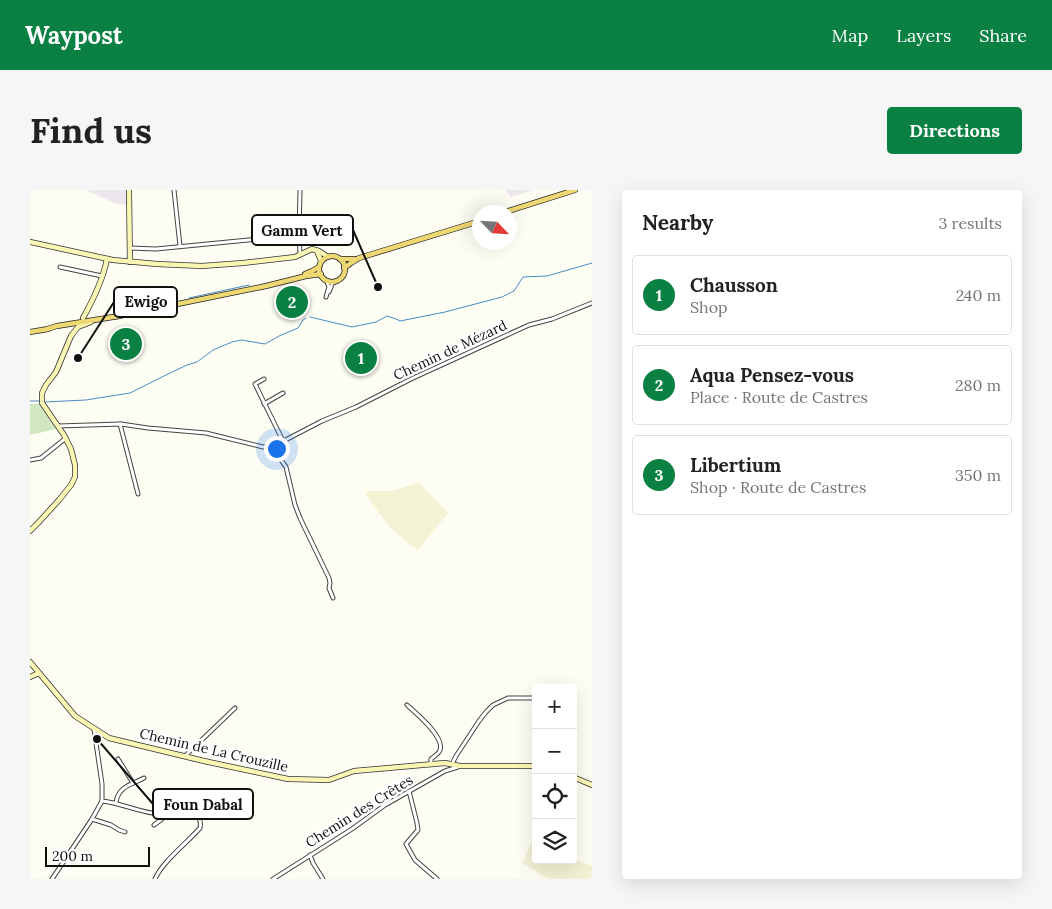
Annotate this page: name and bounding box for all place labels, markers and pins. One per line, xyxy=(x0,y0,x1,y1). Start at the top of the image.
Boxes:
callout: Gamm Vert xyxy=(252,215,353,245)
pin: 2 xyxy=(276,283,308,321)
callout: Ewigo xyxy=(114,287,177,317)
pin: 3 xyxy=(110,325,142,363)
pin: 1 xyxy=(345,339,377,377)
callout: Foun Dabal xyxy=(153,789,253,819)

